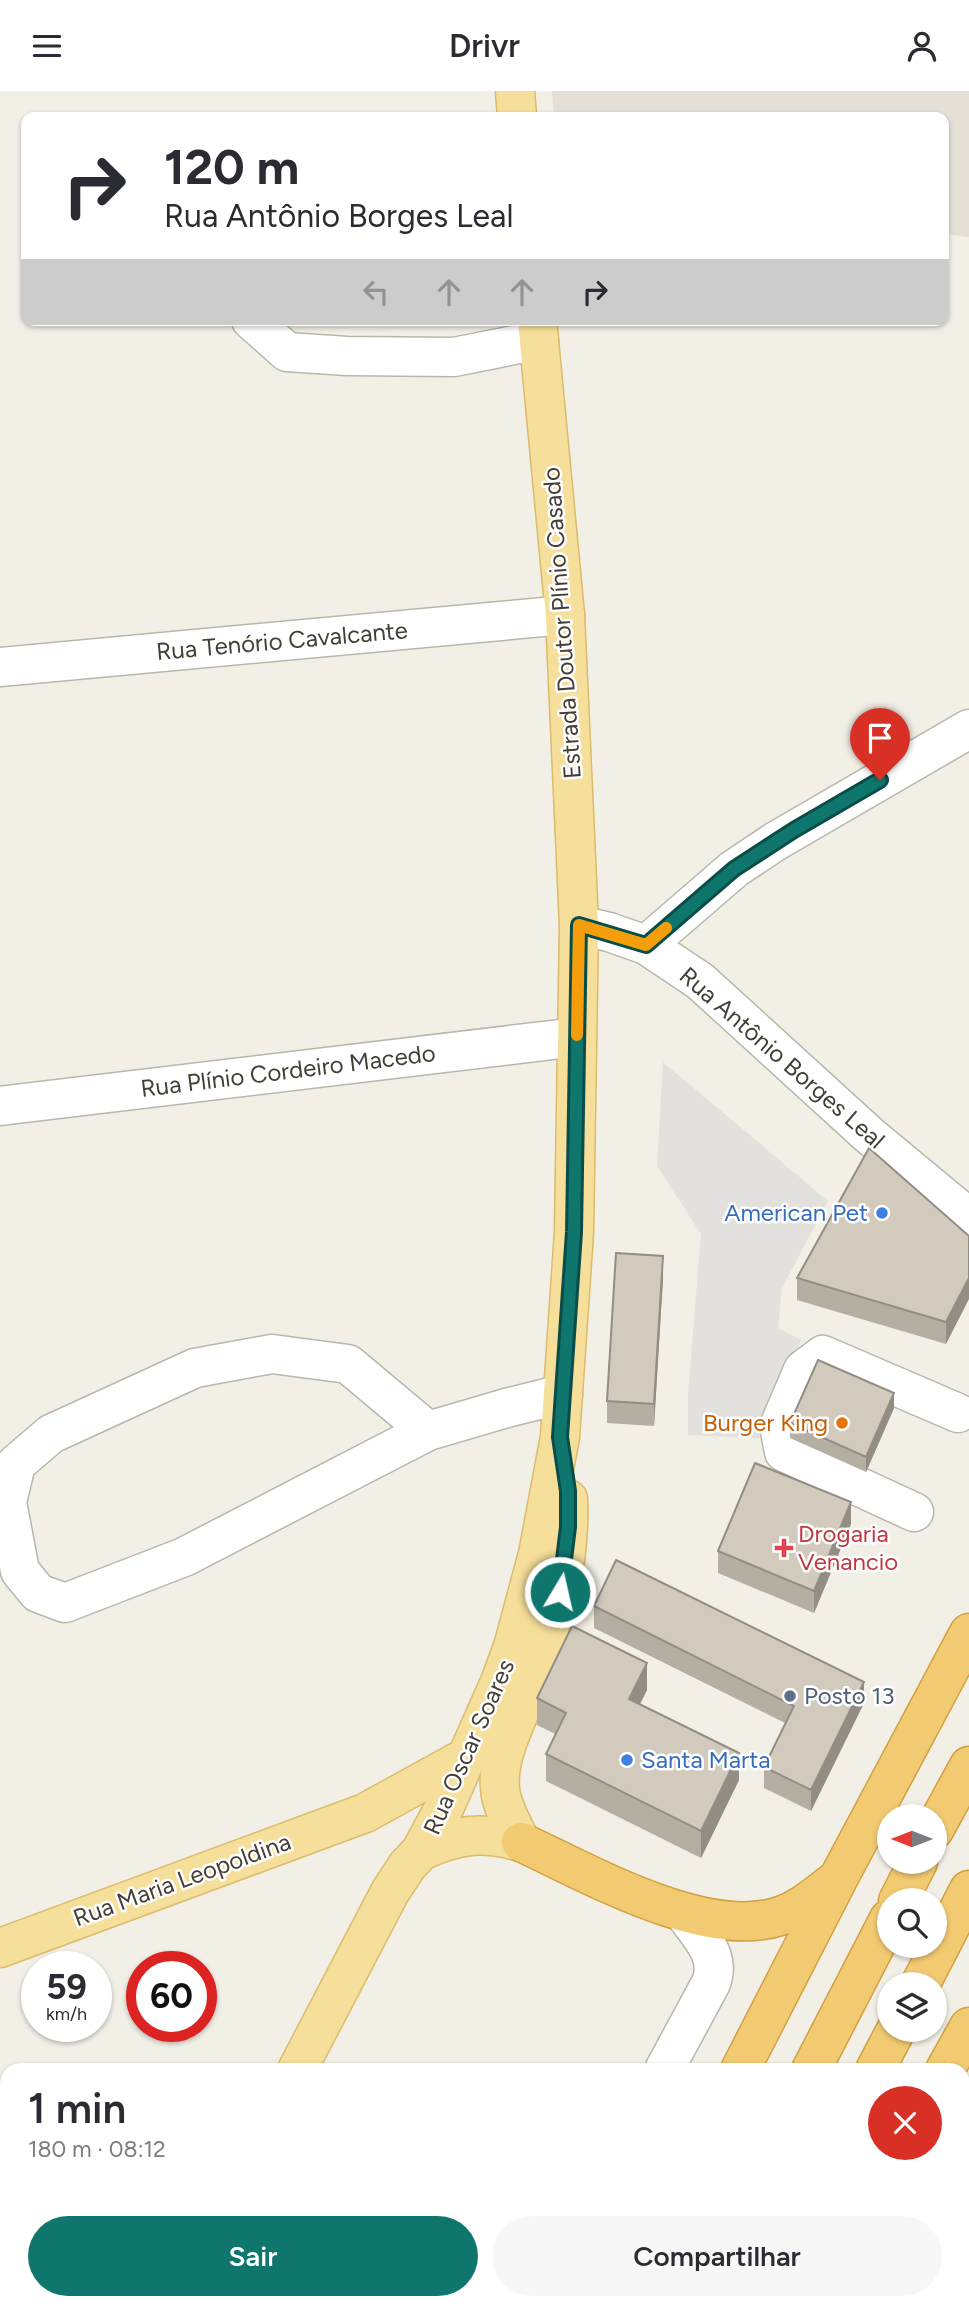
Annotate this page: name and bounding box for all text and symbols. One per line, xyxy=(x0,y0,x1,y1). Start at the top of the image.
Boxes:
icon: menu xyxy=(28,27,66,65)
text: Drivr xyxy=(449,27,520,65)
icon: person xyxy=(903,27,941,65)
text: 120 m xyxy=(164,137,299,196)
icon: right xyxy=(49,140,140,231)
text: Rua Antônio Borges Leal xyxy=(164,197,513,235)
icon: left xyxy=(357,273,395,311)
icon: ahead xyxy=(430,273,468,311)
icon: ahead xyxy=(503,273,541,311)
icon: right xyxy=(576,273,614,311)
street label: Estrada Doutor Plínio Casado xyxy=(536,466,587,780)
street label: Rua Tenório Cavalcante xyxy=(155,615,409,666)
pin xyxy=(850,708,910,780)
icon: arrive xyxy=(861,719,899,757)
street label: Rua Antônio Borges Leal xyxy=(674,961,891,1155)
street label: Rua Plínio Cordeiro Macedo xyxy=(139,1038,437,1103)
place label: American Pet xyxy=(724,1198,868,1227)
marker: American Pet xyxy=(874,1205,890,1221)
place label: Burger King xyxy=(703,1408,828,1437)
marker: Burger King xyxy=(834,1415,850,1431)
place label: Drogaria Venancio xyxy=(798,1519,898,1576)
marker: Drogaria Venancio xyxy=(776,1540,792,1556)
position arrow xyxy=(523,1555,597,1629)
street label: Rua Oscar Soares xyxy=(417,1655,520,1839)
place label: Posto 13 xyxy=(804,1681,895,1710)
marker: Posto 13 xyxy=(782,1688,798,1704)
place label: Santa Marta xyxy=(641,1745,770,1774)
marker: Santa Marta xyxy=(619,1752,635,1768)
north arrow xyxy=(877,1804,947,1874)
map controls xyxy=(877,1804,947,2042)
street label: Rua Maria Leopoldina xyxy=(69,1827,294,1932)
button: search xyxy=(877,1888,947,1958)
speed limit sign: 60 xyxy=(126,1951,217,2042)
text: 59 xyxy=(46,1966,87,2008)
button: layers xyxy=(877,1972,947,2042)
text: km/h xyxy=(46,2003,87,2025)
text: 1 min xyxy=(28,2083,126,2134)
button: close xyxy=(868,2086,942,2160)
text: 180 m · 08:12 xyxy=(28,2135,166,2163)
button: Sair xyxy=(28,2216,478,2296)
button: Compartilhar xyxy=(492,2216,942,2296)

